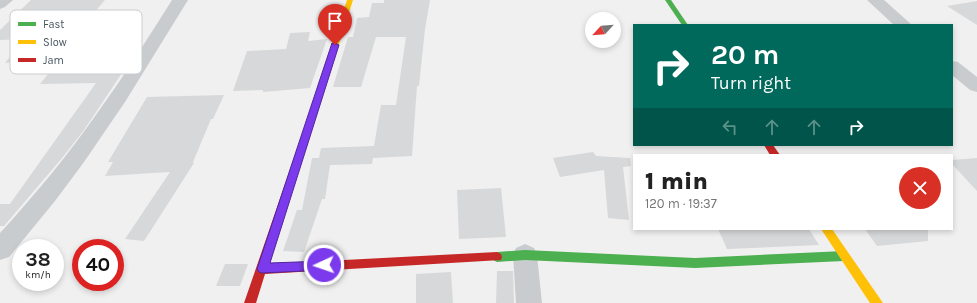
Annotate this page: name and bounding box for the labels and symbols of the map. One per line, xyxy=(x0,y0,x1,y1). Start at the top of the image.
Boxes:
pin xyxy=(318,4,352,45)
legend xyxy=(10,10,142,74)
north arrow xyxy=(585,12,621,48)
text: Fast xyxy=(43,18,64,31)
text: Slow xyxy=(43,36,67,49)
text: Jam xyxy=(43,54,64,67)
speed limit sign: 40 xyxy=(72,239,124,291)
position arrow xyxy=(303,244,345,286)

